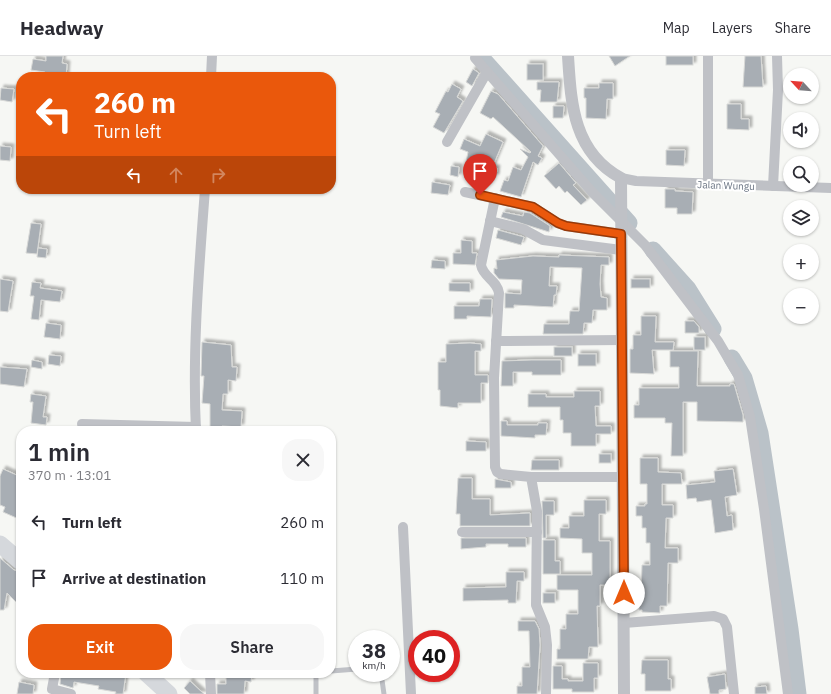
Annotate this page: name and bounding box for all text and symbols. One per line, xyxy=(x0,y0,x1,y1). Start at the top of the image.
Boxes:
text: Headway xyxy=(20,16,103,40)
text: Map xyxy=(663,19,690,37)
text: Layers xyxy=(712,19,753,37)
text: Share xyxy=(775,19,811,37)
north arrow xyxy=(783,68,819,104)
map controls xyxy=(783,68,819,324)
text: 260 m xyxy=(94,84,176,121)
icon: left xyxy=(28,88,80,140)
button: sound xyxy=(783,112,819,148)
text: Turn left xyxy=(94,120,162,143)
pin xyxy=(463,154,497,195)
button: search xyxy=(783,156,819,192)
icon: arrive xyxy=(469,160,491,182)
icon: left xyxy=(123,164,145,186)
icon: ahead xyxy=(165,164,187,186)
icon: right xyxy=(207,164,229,186)
street label: Jalan Wungu xyxy=(697,178,755,193)
button: layers xyxy=(783,200,819,236)
button: + xyxy=(783,244,819,280)
button: − xyxy=(783,288,819,324)
text: 1 min xyxy=(28,436,90,468)
button: close xyxy=(282,439,324,481)
text: 370 m · 13:01 xyxy=(28,467,111,484)
icon: left xyxy=(28,511,50,533)
text: Turn left xyxy=(62,513,122,532)
text: 260 m xyxy=(280,513,324,532)
icon: arrive xyxy=(28,567,50,589)
text: Arrive at destination xyxy=(62,569,206,588)
text: 110 m xyxy=(280,569,324,588)
position arrow xyxy=(603,572,645,614)
button: Exit xyxy=(28,624,172,670)
button: Share xyxy=(180,624,324,670)
speed limit sign: 40 xyxy=(408,630,460,682)
text: 38 xyxy=(362,637,386,664)
text: km/h xyxy=(362,659,386,672)

